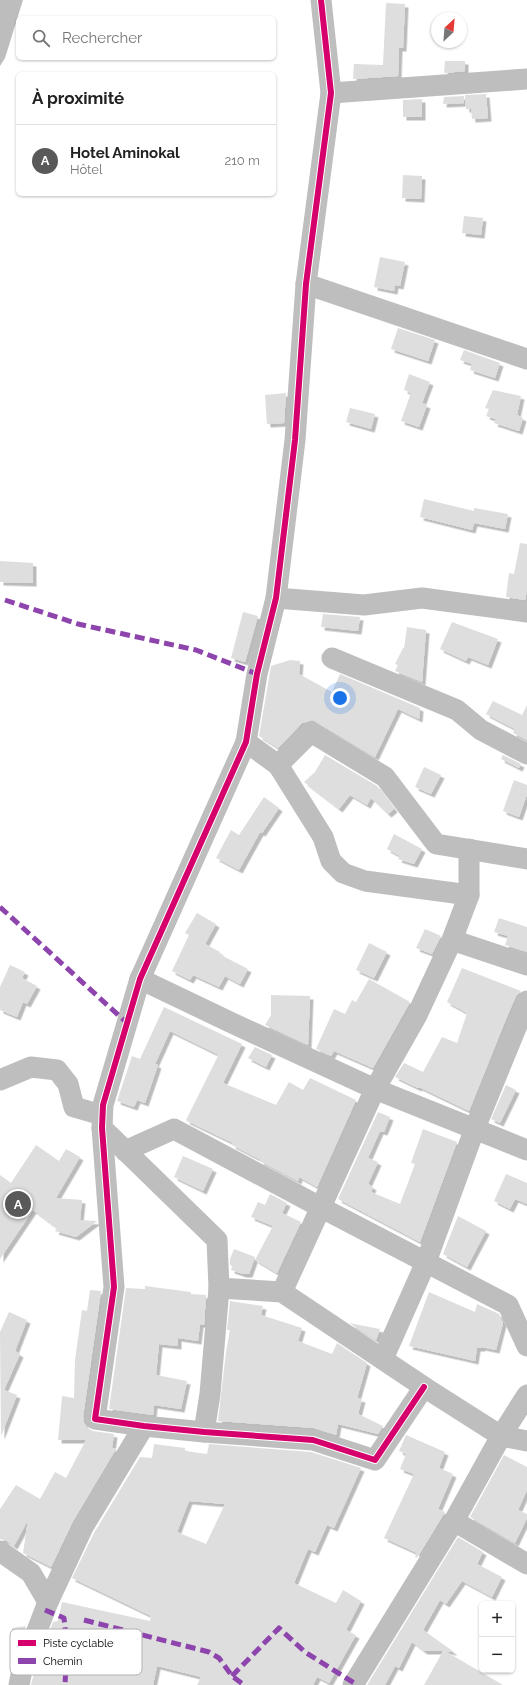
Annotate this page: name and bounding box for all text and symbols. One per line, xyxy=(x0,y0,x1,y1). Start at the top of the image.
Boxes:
north arrow xyxy=(431,12,467,48)
search box xyxy=(16,16,276,60)
icon: search xyxy=(30,27,52,49)
text: Rechercher xyxy=(62,29,142,47)
text: À proximité xyxy=(32,88,124,108)
text: Hotel Aminokal xyxy=(70,144,180,162)
text: A xyxy=(41,153,49,168)
text: 210 m xyxy=(224,153,260,168)
text: Hôtel xyxy=(70,162,103,177)
your location xyxy=(330,688,350,708)
pin: A xyxy=(5,1189,31,1219)
map controls xyxy=(479,1601,515,1673)
button: + xyxy=(479,1601,515,1637)
legend xyxy=(10,1629,142,1675)
text: Piste cyclable xyxy=(43,1637,114,1650)
button: − xyxy=(479,1637,515,1673)
text: Chemin xyxy=(43,1655,82,1668)

